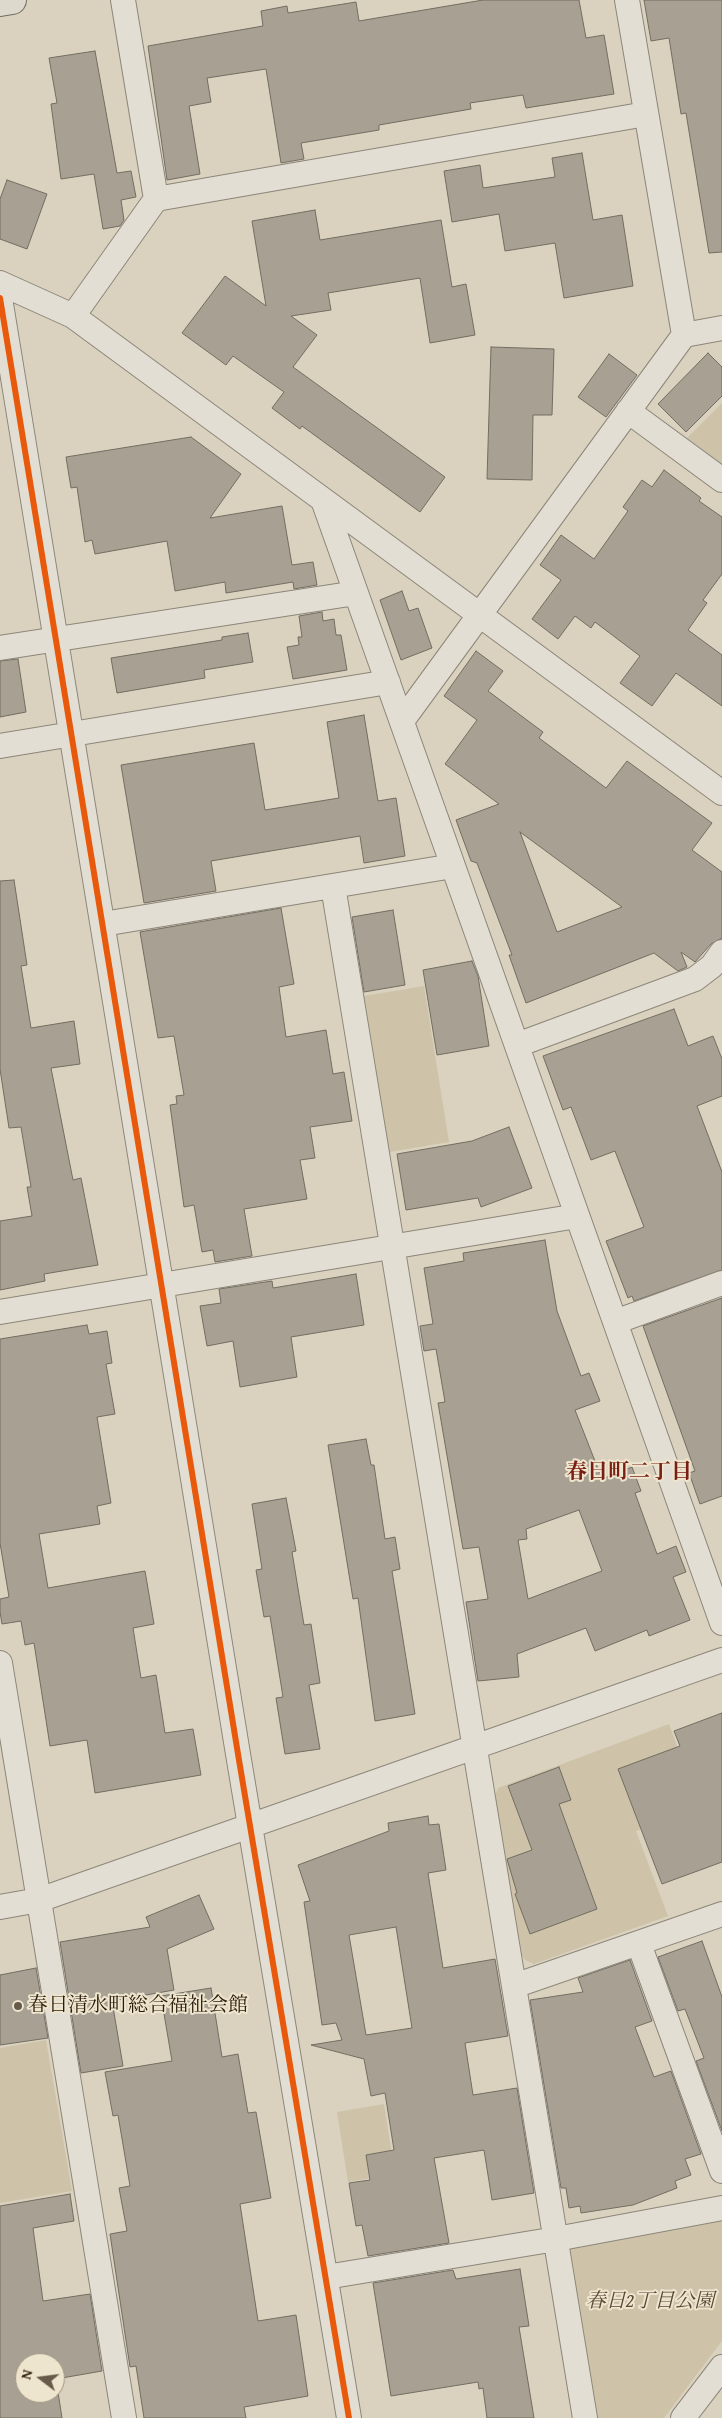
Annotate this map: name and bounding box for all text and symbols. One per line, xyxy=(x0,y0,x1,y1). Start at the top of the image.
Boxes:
district label: 春日町二丁目 xyxy=(566,1460,692,1486)
place label: 春日清水町総合福祉会館 xyxy=(28,1994,248,2018)
marker: 春日清水町総合福祉会館 xyxy=(12,2000,24,2012)
park label: 春日2丁目公園 xyxy=(586,2290,714,2314)
north arrow xyxy=(15,2353,65,2403)
text: N xyxy=(16,2367,37,2381)

